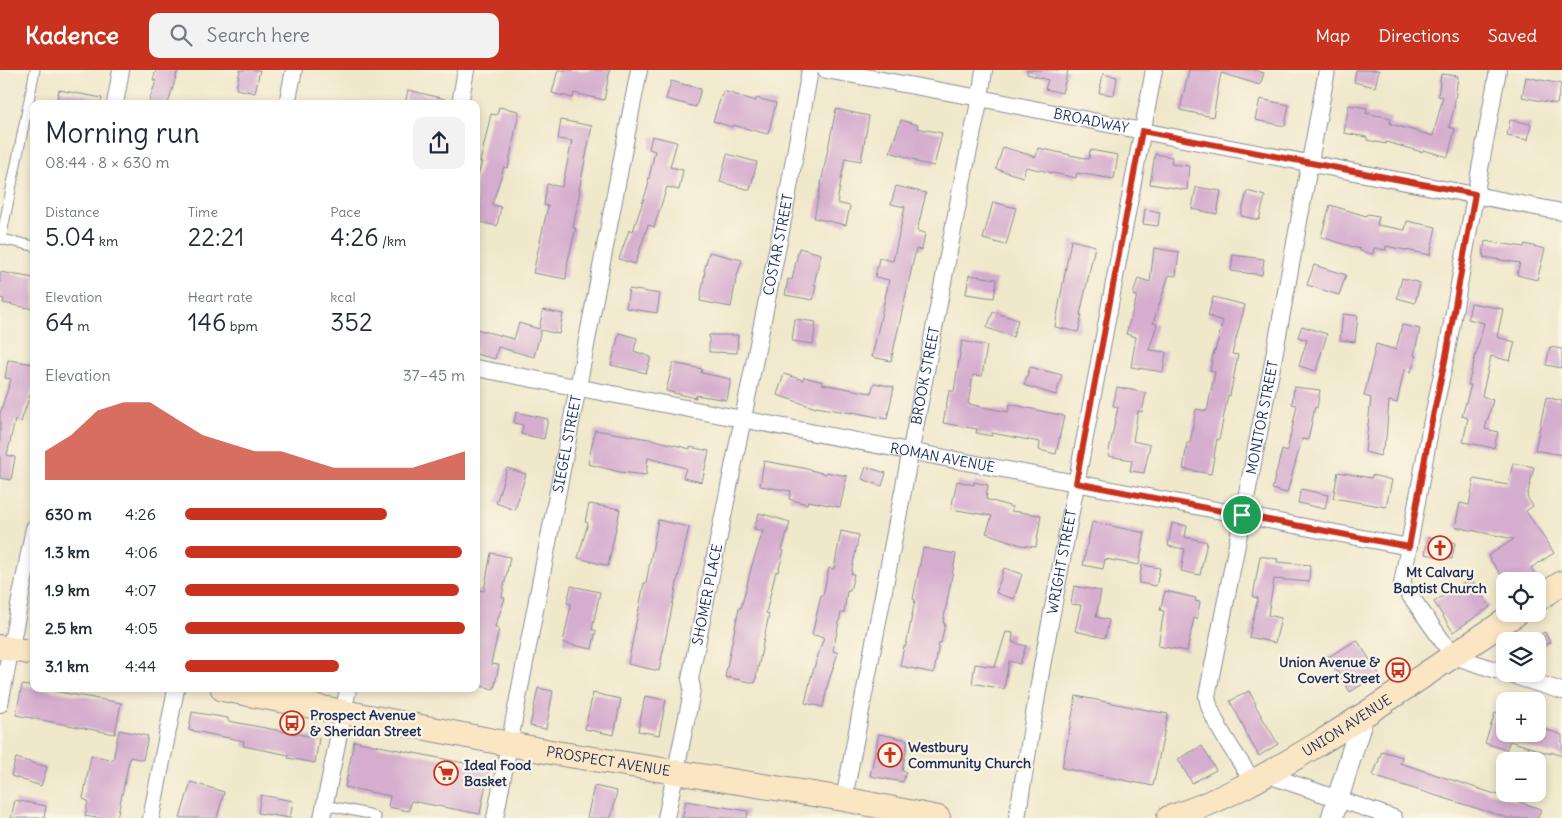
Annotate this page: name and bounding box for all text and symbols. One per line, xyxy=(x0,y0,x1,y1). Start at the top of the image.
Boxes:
search box xyxy=(149,13,499,58)
text: Kadence xyxy=(25,20,119,50)
icon: search xyxy=(167,21,195,49)
text: Search here xyxy=(207,23,310,47)
text: Map xyxy=(1315,24,1350,47)
text: Directions xyxy=(1378,24,1460,47)
text: Saved xyxy=(1488,24,1537,47)
street label: BROADWAY xyxy=(1052,104,1131,137)
text: Morning run xyxy=(45,115,200,151)
button: share xyxy=(413,117,465,169)
text: 08:44 · 8 × 630 m xyxy=(45,152,170,172)
street label: COSTAR STREET xyxy=(759,192,797,297)
text: Distance xyxy=(45,203,100,221)
text: Time xyxy=(188,203,218,221)
text: Pace xyxy=(330,203,361,221)
text: 5.04 xyxy=(45,221,95,253)
text: 22:21 xyxy=(188,221,244,253)
text: 4:26 xyxy=(330,221,379,253)
text: km xyxy=(95,232,118,250)
text: /km xyxy=(379,232,406,250)
text: Elevation xyxy=(45,288,102,306)
text: Heart rate xyxy=(188,288,253,306)
text: kcal xyxy=(330,288,356,306)
text: 64 xyxy=(45,306,74,338)
text: 146 xyxy=(188,306,226,338)
text: 352 xyxy=(330,306,373,338)
text: m xyxy=(74,317,90,335)
text: bpm xyxy=(226,317,258,335)
street label: BROOK STREET xyxy=(907,325,943,426)
street label: MONITOR STREET xyxy=(1242,359,1282,476)
text: Elevation xyxy=(45,365,111,385)
text: 37–45 m xyxy=(403,365,465,385)
street label: SIEGEL STREET xyxy=(549,394,585,494)
street label: ROMAN AVENUE xyxy=(889,439,996,476)
pin xyxy=(1221,494,1263,536)
icon: arrive xyxy=(1228,501,1256,529)
text: 630 m xyxy=(45,504,92,524)
text: 4:26 xyxy=(125,504,156,524)
street label: WRIGHT STREET xyxy=(1043,508,1080,616)
church icon: Mt Calvary Baptist Church xyxy=(1427,535,1453,561)
text: 1.3 km xyxy=(45,542,90,562)
text: 4:06 xyxy=(125,542,158,562)
street label: SHOMER PLACE xyxy=(688,542,726,647)
place label: Mt Calvary Baptist Church xyxy=(1393,563,1487,597)
map controls xyxy=(1496,572,1546,802)
button: locate xyxy=(1496,572,1546,622)
text: 1.9 km xyxy=(45,580,90,600)
text: 4:07 xyxy=(125,580,156,600)
text: 2.5 km xyxy=(45,618,92,638)
text: 4:05 xyxy=(125,618,158,638)
button: layers xyxy=(1496,632,1546,682)
place label: Union Avenue & Covert Street xyxy=(1279,653,1380,687)
text: 3.1 km xyxy=(45,656,89,676)
text: 4:44 xyxy=(125,656,156,676)
bus stop icon: Union Avenue & Covert Street xyxy=(1385,657,1411,683)
street label: UNION AVENUE xyxy=(1299,691,1395,760)
button: + xyxy=(1496,692,1546,742)
place label: Prospect Avenue & Sheridan Street xyxy=(310,706,422,740)
bus stop icon: Prospect Avenue & Sheridan Street xyxy=(279,710,305,736)
place label: Westbury Community Church xyxy=(908,738,1031,772)
street label: PROSPECT AVENUE xyxy=(545,742,672,780)
church icon: Westbury Community Church xyxy=(877,742,903,768)
button: − xyxy=(1496,752,1546,802)
place label: Ideal Food Basket xyxy=(464,756,532,790)
supermarket icon: Ideal Food Basket xyxy=(433,760,459,786)

